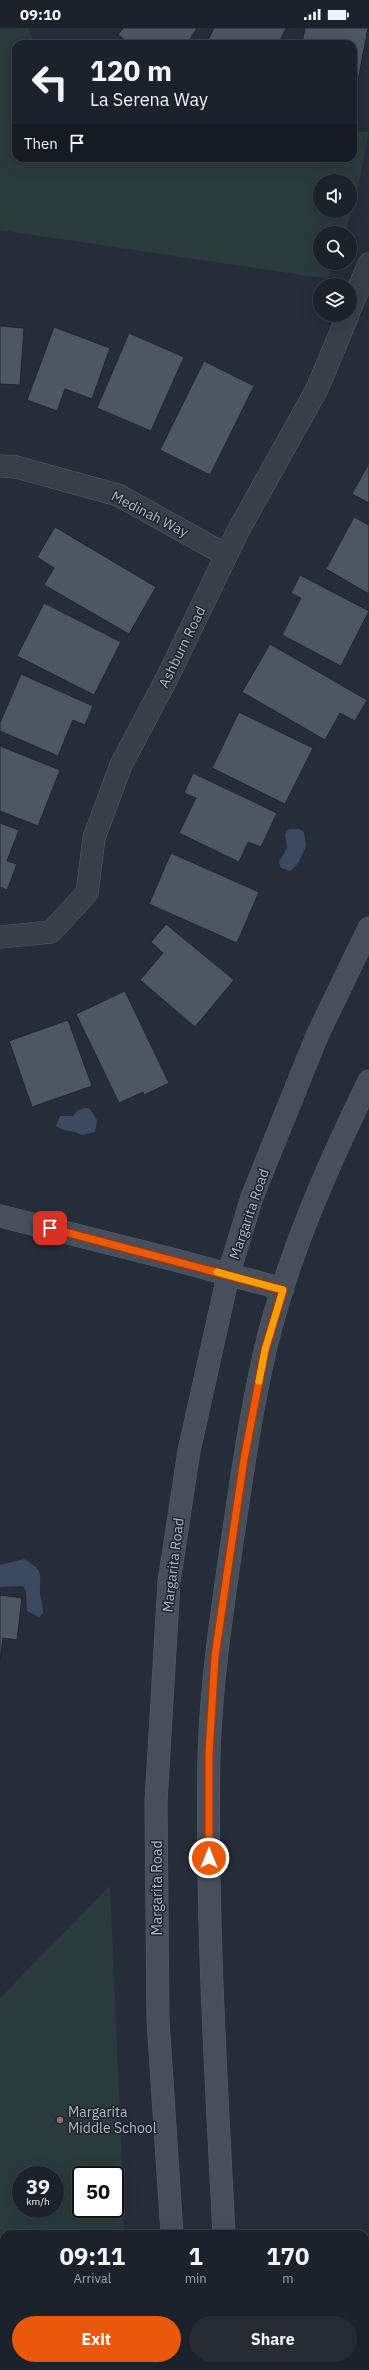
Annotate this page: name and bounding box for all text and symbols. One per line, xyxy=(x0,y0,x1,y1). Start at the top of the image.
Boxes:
text: 09:10 xyxy=(20,5,61,24)
text: 120 m xyxy=(90,52,172,89)
icon: left xyxy=(24,56,76,108)
text: La Serena Way xyxy=(90,88,208,111)
icon: arrive xyxy=(66,132,88,154)
text: Then xyxy=(24,134,58,153)
map controls xyxy=(313,174,357,322)
button: sound xyxy=(313,174,357,218)
button: search xyxy=(313,226,357,270)
button: layers xyxy=(313,278,357,322)
street label: Medinah Way xyxy=(108,487,192,541)
street label: Ashburn Road xyxy=(155,603,209,691)
street label: Margarita Road xyxy=(225,1166,273,1262)
pin xyxy=(33,1211,67,1245)
icon: arrive xyxy=(39,1217,61,1239)
street label: Margarita Road xyxy=(158,1517,188,1613)
position arrow xyxy=(188,1837,230,1879)
street label: Margarita Road xyxy=(148,1840,166,1936)
place label: Margarita Middle School xyxy=(68,2103,157,2137)
marker: Margarita Middle School xyxy=(55,2115,65,2125)
speed limit sign: 50 xyxy=(72,2166,124,2218)
text: 39 xyxy=(26,2173,50,2200)
text: km/h xyxy=(26,2195,50,2208)
text: 09:11 xyxy=(60,2240,125,2272)
text: 1 xyxy=(188,2240,203,2272)
text: 170 xyxy=(266,2240,309,2272)
text: Arrival xyxy=(73,2270,111,2287)
text: min xyxy=(185,2270,207,2287)
text: m xyxy=(282,2270,293,2287)
button: Exit xyxy=(12,2316,181,2362)
button: Share xyxy=(189,2316,357,2362)

